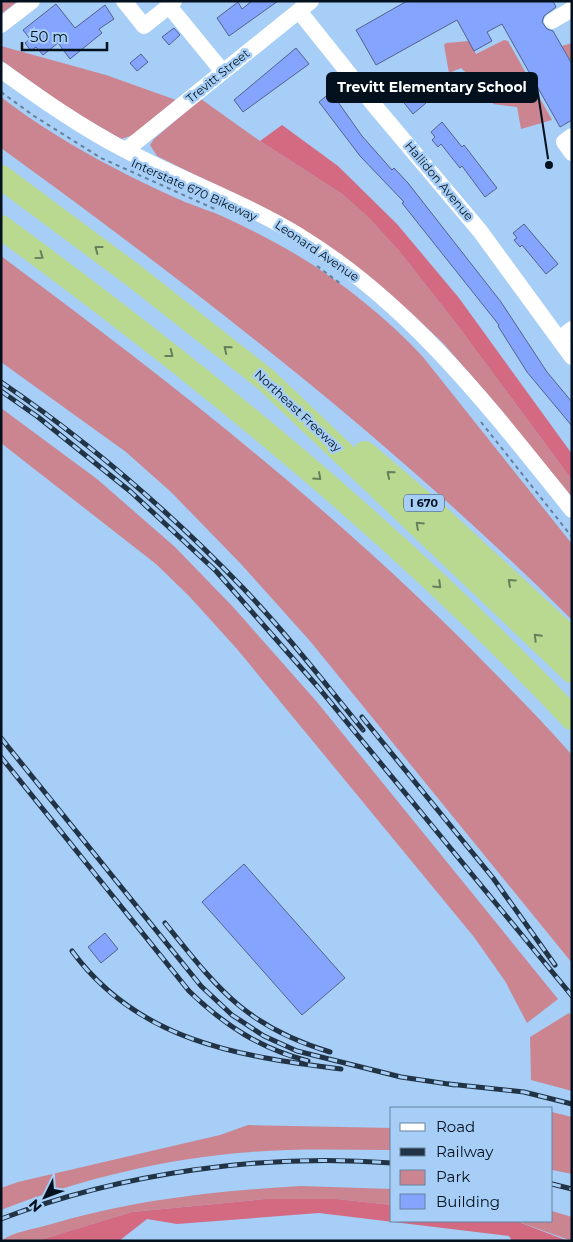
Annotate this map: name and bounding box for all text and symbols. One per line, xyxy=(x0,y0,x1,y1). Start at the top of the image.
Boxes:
scale bar xyxy=(22,20,108,52)
text: 50 m xyxy=(30,27,68,46)
street label: Trevitt Street xyxy=(183,45,252,106)
callout: Trevitt Elementary School xyxy=(327,73,537,102)
text: Trevitt Elementary School xyxy=(337,78,527,96)
street label: Hallidon Avenue xyxy=(402,138,477,223)
street label: Interstate 670 Bikeway xyxy=(129,155,260,224)
street label: Leonard Avenue xyxy=(272,217,362,284)
one-way arrow xyxy=(95,247,104,255)
one-way arrow xyxy=(35,250,44,259)
one-way arrow xyxy=(224,346,233,354)
one-way arrow xyxy=(164,348,173,356)
street label: Northeast Freeway xyxy=(252,366,345,455)
one-way arrow xyxy=(312,471,321,480)
one-way arrow xyxy=(387,472,396,480)
road number: I 670 xyxy=(404,494,444,512)
one-way arrow xyxy=(416,522,425,531)
one-way arrow xyxy=(433,579,442,588)
one-way arrow xyxy=(508,579,517,588)
one-way arrow xyxy=(534,633,543,642)
legend xyxy=(390,1107,553,1222)
text: Road xyxy=(436,1117,475,1136)
text: Railway xyxy=(436,1142,494,1161)
text: Park xyxy=(436,1167,470,1186)
north arrow xyxy=(20,1172,70,1222)
text: Building xyxy=(436,1192,500,1211)
text: N xyxy=(25,1195,46,1216)

